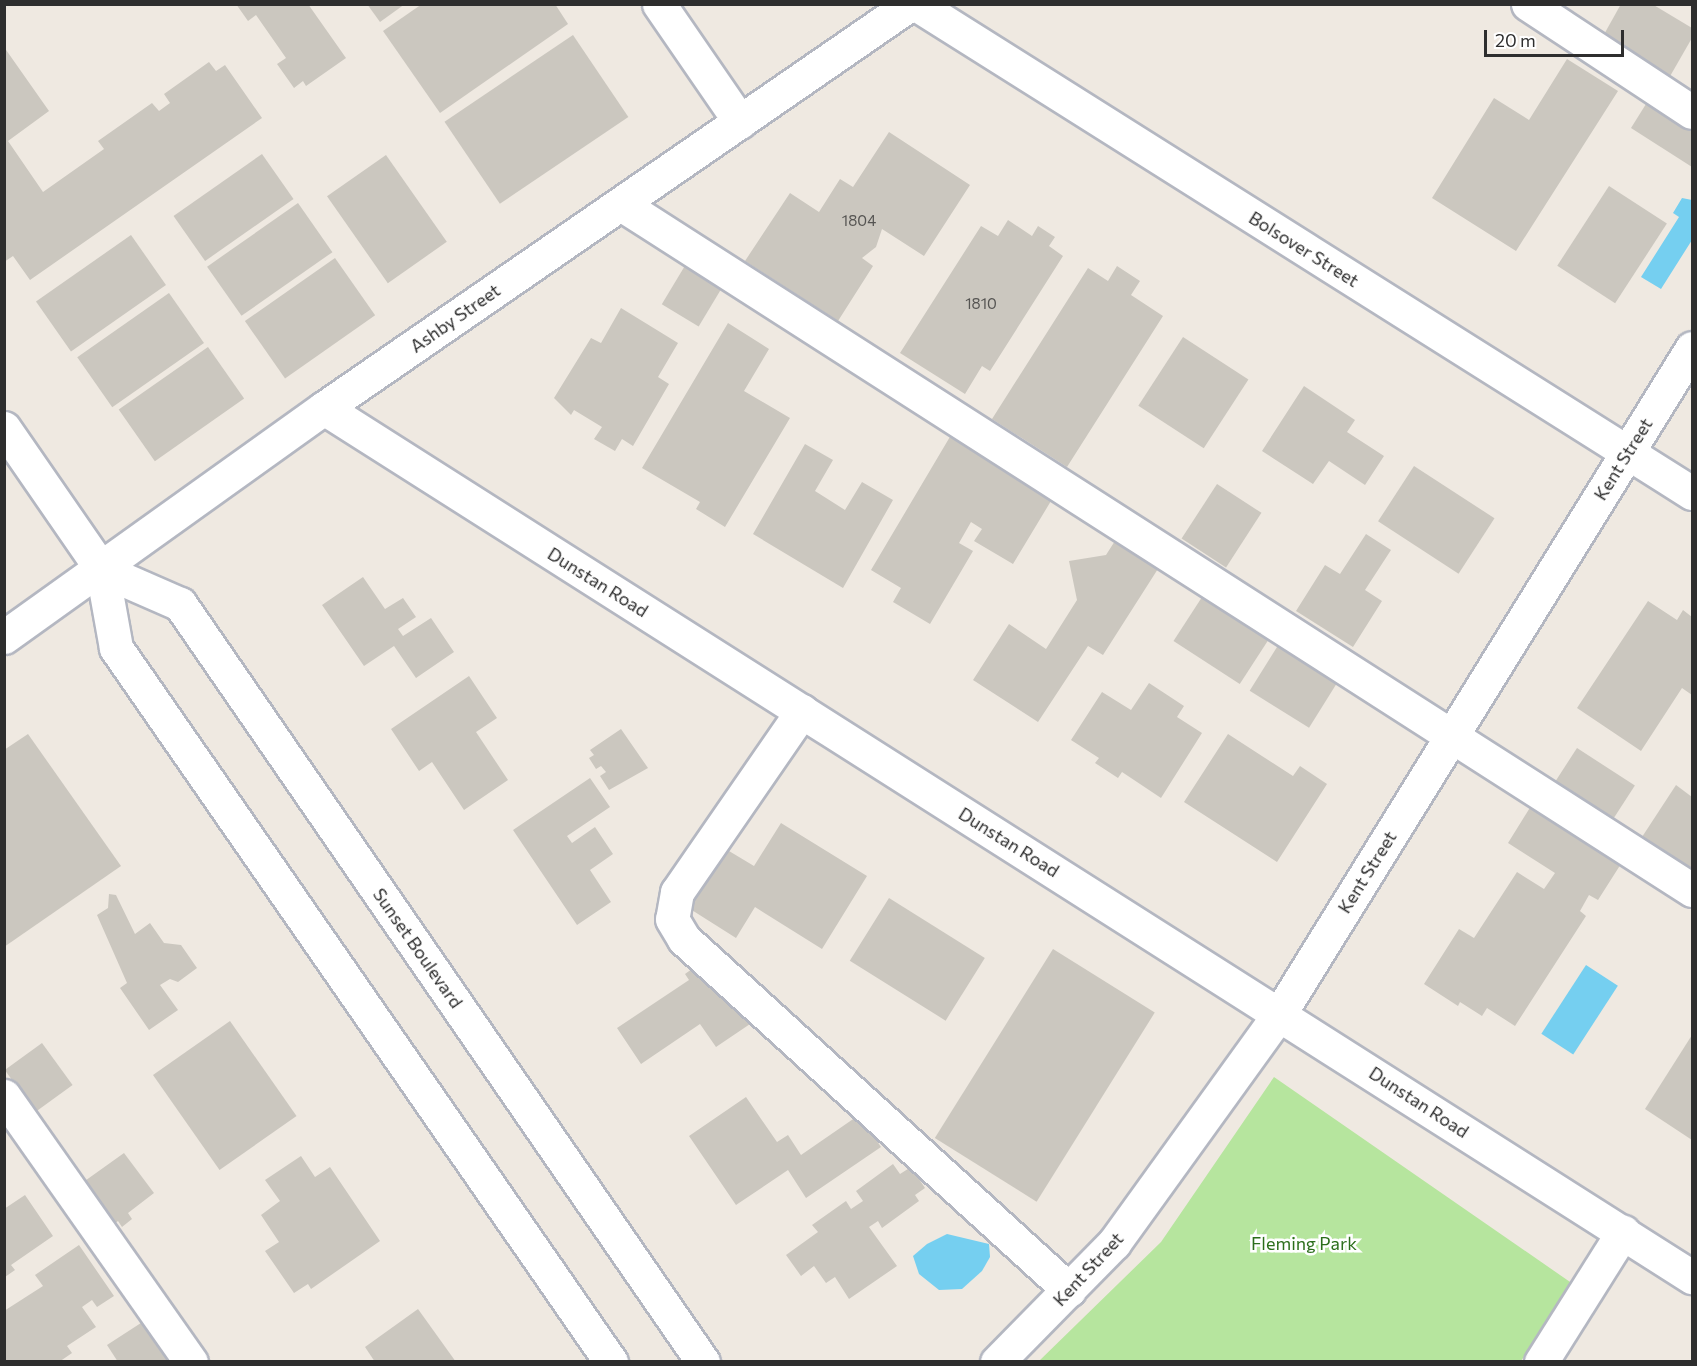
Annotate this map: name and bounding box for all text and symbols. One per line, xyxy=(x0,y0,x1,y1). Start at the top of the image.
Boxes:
scale bar xyxy=(1487,18,1626,56)
text: 20 m xyxy=(1495,29,1536,51)
street label: Bolsover Street xyxy=(1245,207,1363,291)
house number: 1804 xyxy=(842,212,876,230)
street label: Ashby Street xyxy=(406,279,504,357)
house number: 1810 xyxy=(965,295,997,313)
street label: Kent Street xyxy=(1589,414,1657,504)
street label: Dunstan Road xyxy=(544,543,652,621)
street label: Dunstan Road xyxy=(955,803,1063,881)
street label: Kent Street xyxy=(1333,827,1401,917)
street label: Sunset Boulevard xyxy=(369,884,467,1012)
street label: Dunstan Road xyxy=(1365,1062,1473,1142)
street label: Kent Street xyxy=(1048,1228,1128,1310)
park label: Fleming Park xyxy=(1251,1232,1357,1254)

